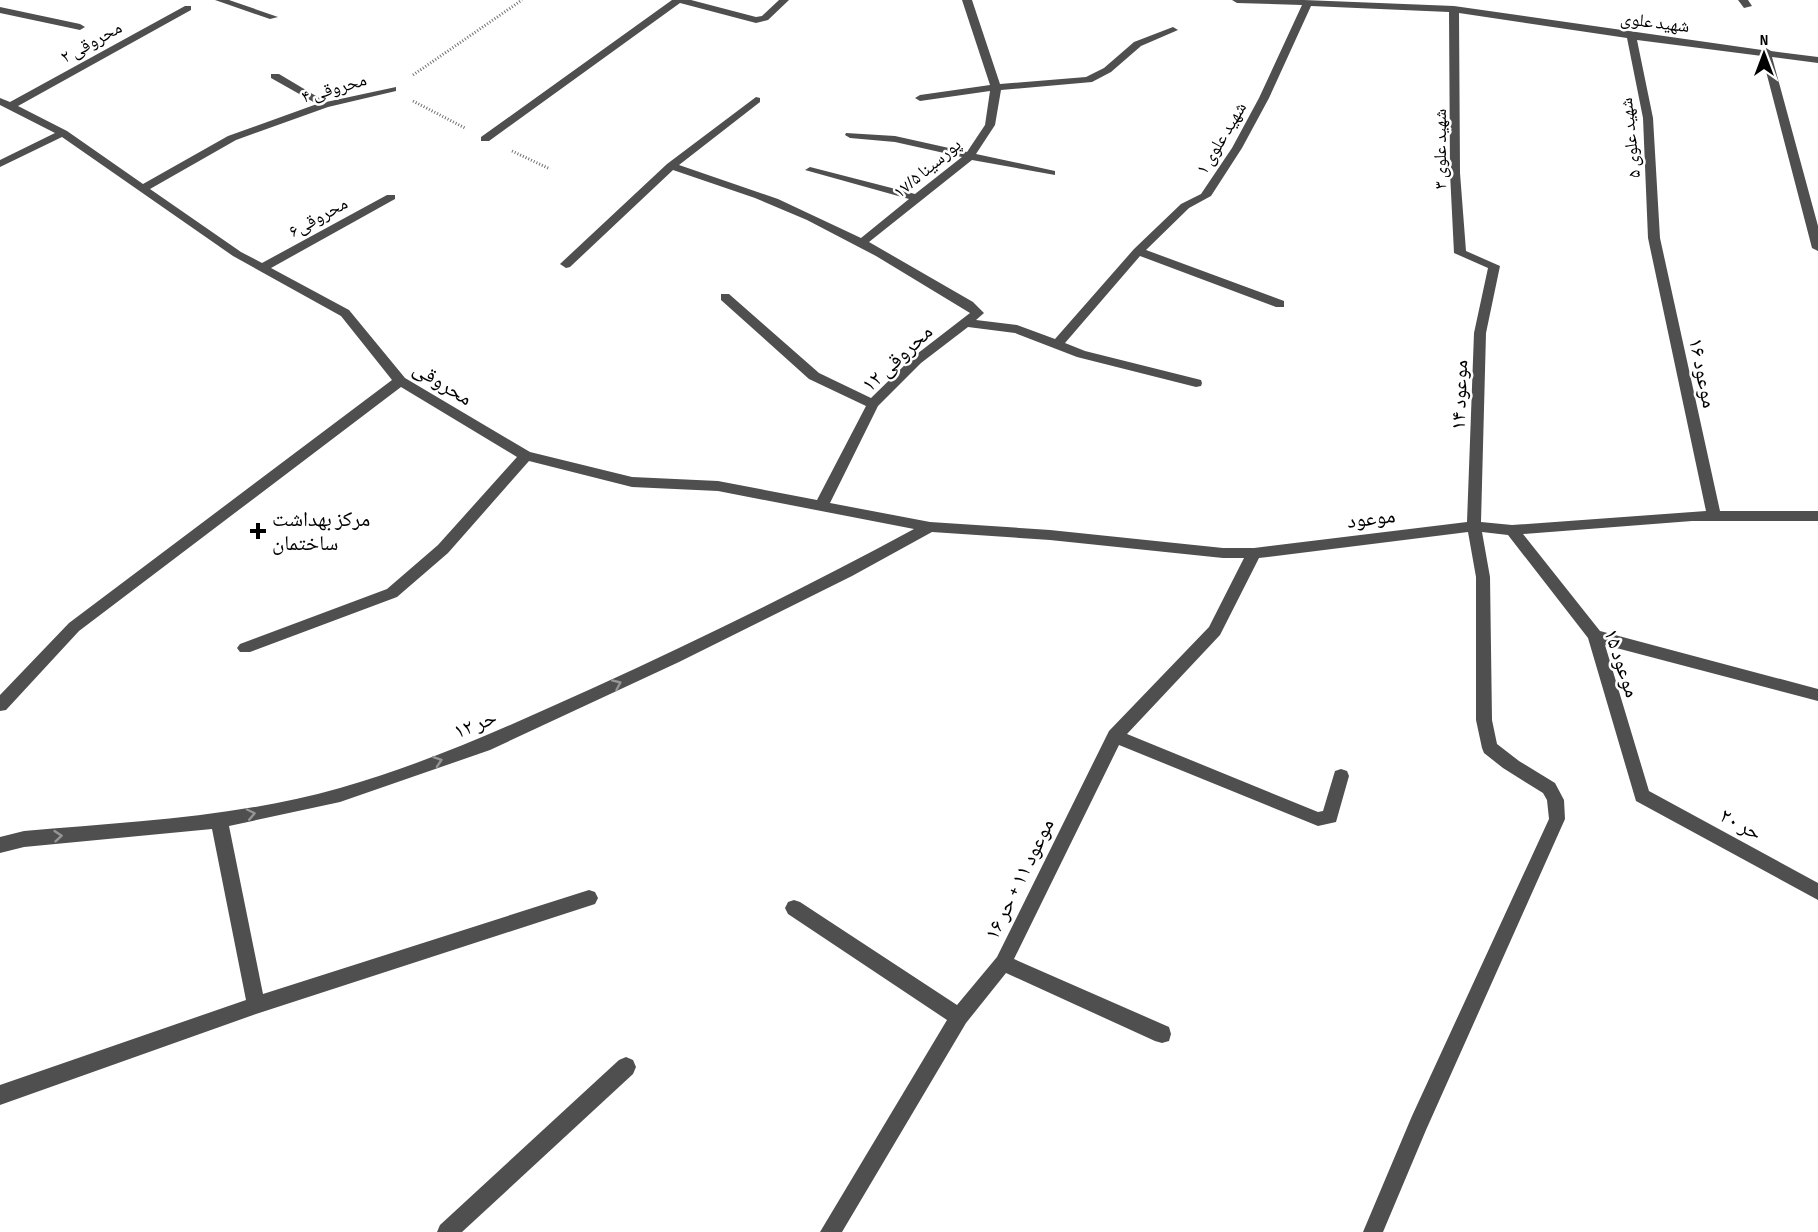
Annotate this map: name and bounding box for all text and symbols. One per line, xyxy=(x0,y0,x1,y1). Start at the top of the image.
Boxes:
street label: شهید علوی xyxy=(1619,8,1691,37)
street label: محروقی ۲ xyxy=(57,17,126,68)
north arrow xyxy=(1734,24,1794,84)
text: N xyxy=(1760,31,1768,50)
street label: محروقی ۴ xyxy=(299,69,369,108)
street label: شهید علوی ۵ xyxy=(1616,97,1645,179)
street label: شهید علوی ۱ xyxy=(1192,98,1251,178)
street label: شهید علوی ۳ xyxy=(1430,109,1451,189)
street label: پورسینا ۱۷/۵ xyxy=(889,134,966,203)
street label: محروقی۶ xyxy=(285,193,351,242)
street label: محروقی ۱۲ xyxy=(857,319,938,397)
street label: موعود ۱۶ xyxy=(1683,336,1722,410)
street label: محروقی xyxy=(408,356,477,411)
street label: موعود ۱۴ xyxy=(1446,359,1473,431)
street label: موعود xyxy=(1345,503,1397,534)
place label: مرکز بهداشت ساختمان xyxy=(272,507,370,556)
marker: مرکز بهداشت ساختمان xyxy=(249,522,267,540)
street label: موعود ۱۵ xyxy=(1598,626,1645,701)
one-way arrow xyxy=(611,679,622,691)
street label: حر ۱۲ xyxy=(450,705,500,744)
one-way arrow xyxy=(432,755,443,768)
street label: حر ۲۰ xyxy=(1715,803,1766,846)
one-way arrow xyxy=(246,808,256,821)
street label: موعود ۱۱ + حر ۱۶ xyxy=(979,815,1060,944)
one-way arrow xyxy=(53,830,62,843)

